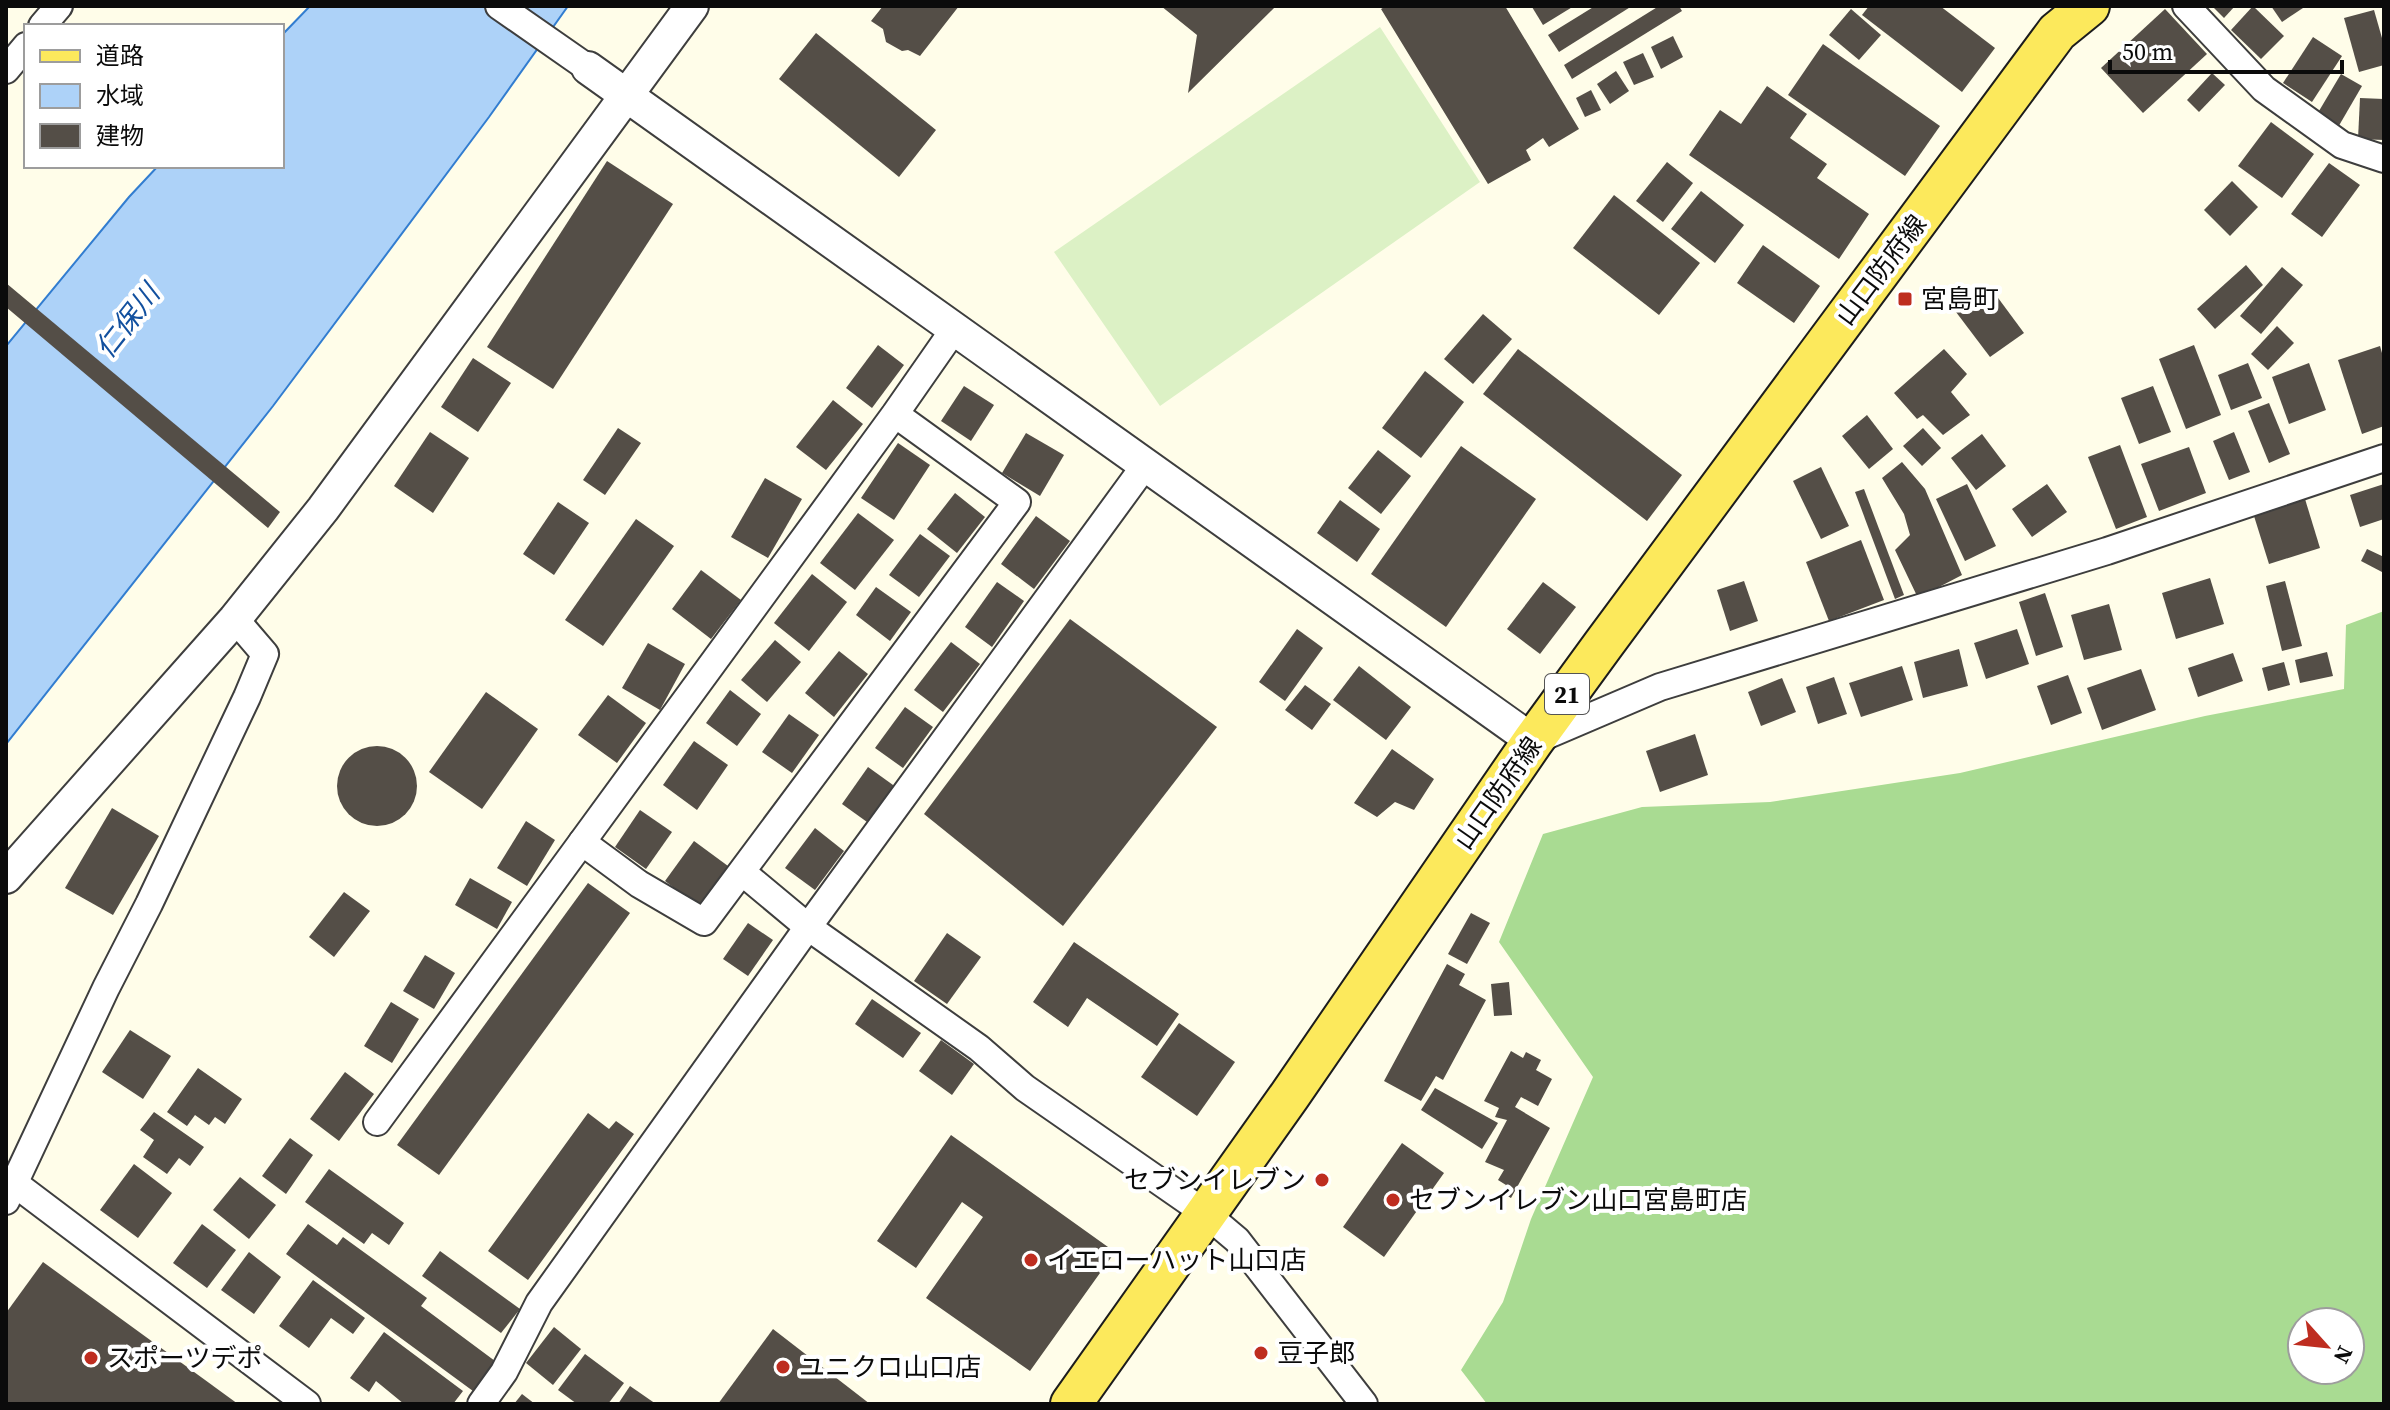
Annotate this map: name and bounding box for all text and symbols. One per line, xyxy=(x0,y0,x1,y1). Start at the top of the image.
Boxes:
legend xyxy=(24,24,284,168)
scale bar xyxy=(2110,24,2342,74)
text: 50 m xyxy=(2122,35,2173,68)
text: 道路 xyxy=(96,39,144,72)
text: 水域 xyxy=(96,79,144,112)
text: 建物 xyxy=(96,119,144,152)
street label: 山口防府線 xyxy=(1828,207,1934,333)
water label: 仁保川 xyxy=(86,274,170,366)
place label: 宮島町 xyxy=(1921,281,1999,317)
marker: 宮島町 xyxy=(1896,290,1914,308)
road number: 21 xyxy=(1545,674,1589,714)
street label: 山口防府線 xyxy=(1446,729,1550,857)
place label: セブンイレブン xyxy=(1124,1162,1306,1198)
marker: セブンイレブン xyxy=(1313,1171,1331,1189)
place label: セブンイレブン山口宮島町店 xyxy=(1409,1182,1747,1218)
marker: セブンイレブン山口宮島町店 xyxy=(1384,1191,1402,1209)
place label: イエローハット山口店 xyxy=(1047,1242,1306,1278)
marker: イエローハット山口店 xyxy=(1022,1251,1040,1269)
north arrow xyxy=(2286,1306,2366,1386)
place label: 豆子郎 xyxy=(1277,1335,1355,1371)
place label: スポーツデポ xyxy=(107,1340,262,1376)
text: N xyxy=(2327,1341,2361,1369)
marker: 豆子郎 xyxy=(1252,1344,1270,1362)
marker: スポーツデポ xyxy=(82,1349,100,1367)
place label: ユニクロ山口店 xyxy=(799,1349,981,1385)
marker: ユニクロ山口店 xyxy=(774,1358,792,1376)

